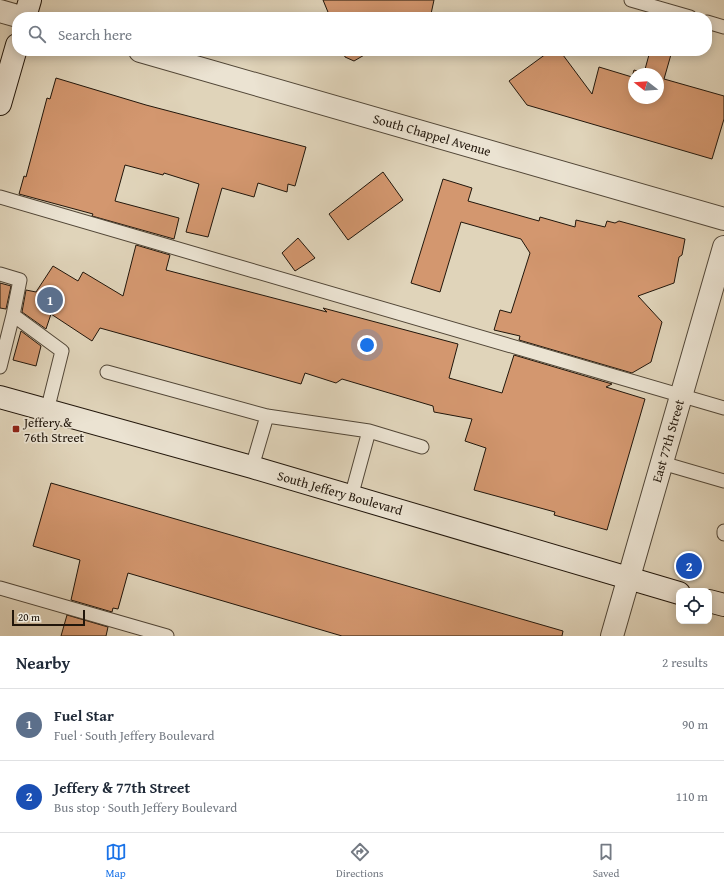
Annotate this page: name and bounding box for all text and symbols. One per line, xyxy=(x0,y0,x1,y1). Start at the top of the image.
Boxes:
search box xyxy=(12,12,712,56)
icon: search xyxy=(26,23,48,45)
text: Search here xyxy=(58,24,132,45)
north arrow xyxy=(628,68,664,104)
street label: South Chappel Avenue xyxy=(371,109,493,161)
pin: 1 xyxy=(37,285,63,315)
your location xyxy=(357,335,377,355)
street label: East 77th Street xyxy=(647,397,689,485)
place label: Jeffery & 76th Street xyxy=(22,413,85,447)
marker: Jeffery & 76th Street xyxy=(11,424,21,434)
street label: South Jeffery Boulevard xyxy=(275,466,405,520)
pin: 2 xyxy=(676,551,702,581)
map controls xyxy=(676,588,712,624)
button: locate xyxy=(676,588,712,624)
scale bar xyxy=(12,608,85,627)
text: 20 m xyxy=(18,609,40,625)
text: Nearby xyxy=(16,650,70,675)
text: 2 results xyxy=(662,653,708,672)
text: Fuel Star xyxy=(54,705,114,726)
text: 1 xyxy=(26,715,32,734)
text: 90 m xyxy=(682,715,708,734)
text: Fuel · South Jeffery Boulevard xyxy=(54,726,214,745)
text: Jeffery & 77th Street xyxy=(54,777,190,798)
text: 2 xyxy=(26,787,32,806)
text: 110 m xyxy=(676,787,708,806)
text: Bus stop · South Jeffery Boulevard xyxy=(54,798,237,817)
tab: Map xyxy=(105,841,127,881)
tab: Directions xyxy=(336,841,383,881)
tab: Saved xyxy=(593,841,619,881)

